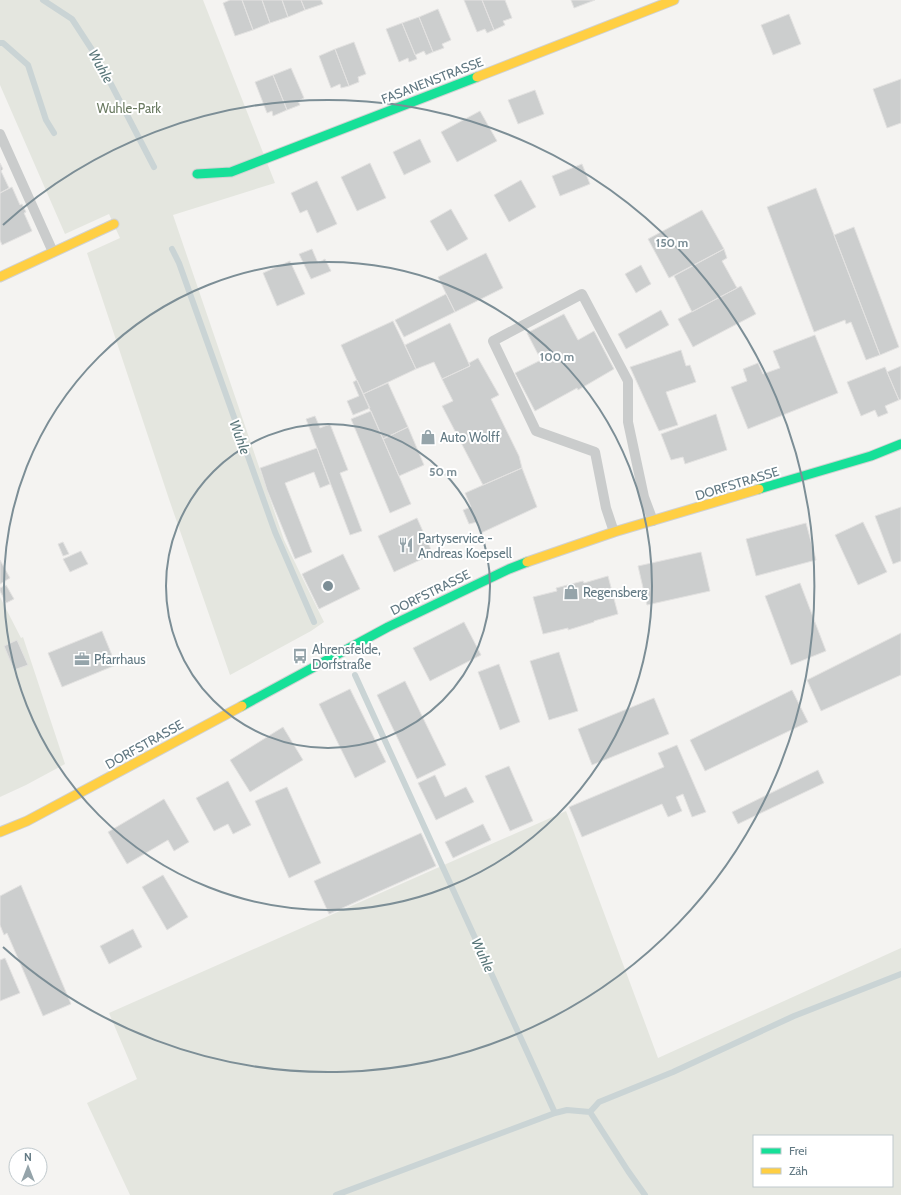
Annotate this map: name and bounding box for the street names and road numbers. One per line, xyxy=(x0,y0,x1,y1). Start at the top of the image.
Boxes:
street label: FASANENSTRASSE xyxy=(379,53,485,107)
street label: DORFSTRASSE xyxy=(693,463,781,503)
street label: DORFSTRASSE xyxy=(387,566,473,618)
street label: DORFSTRASSE xyxy=(102,716,186,772)

